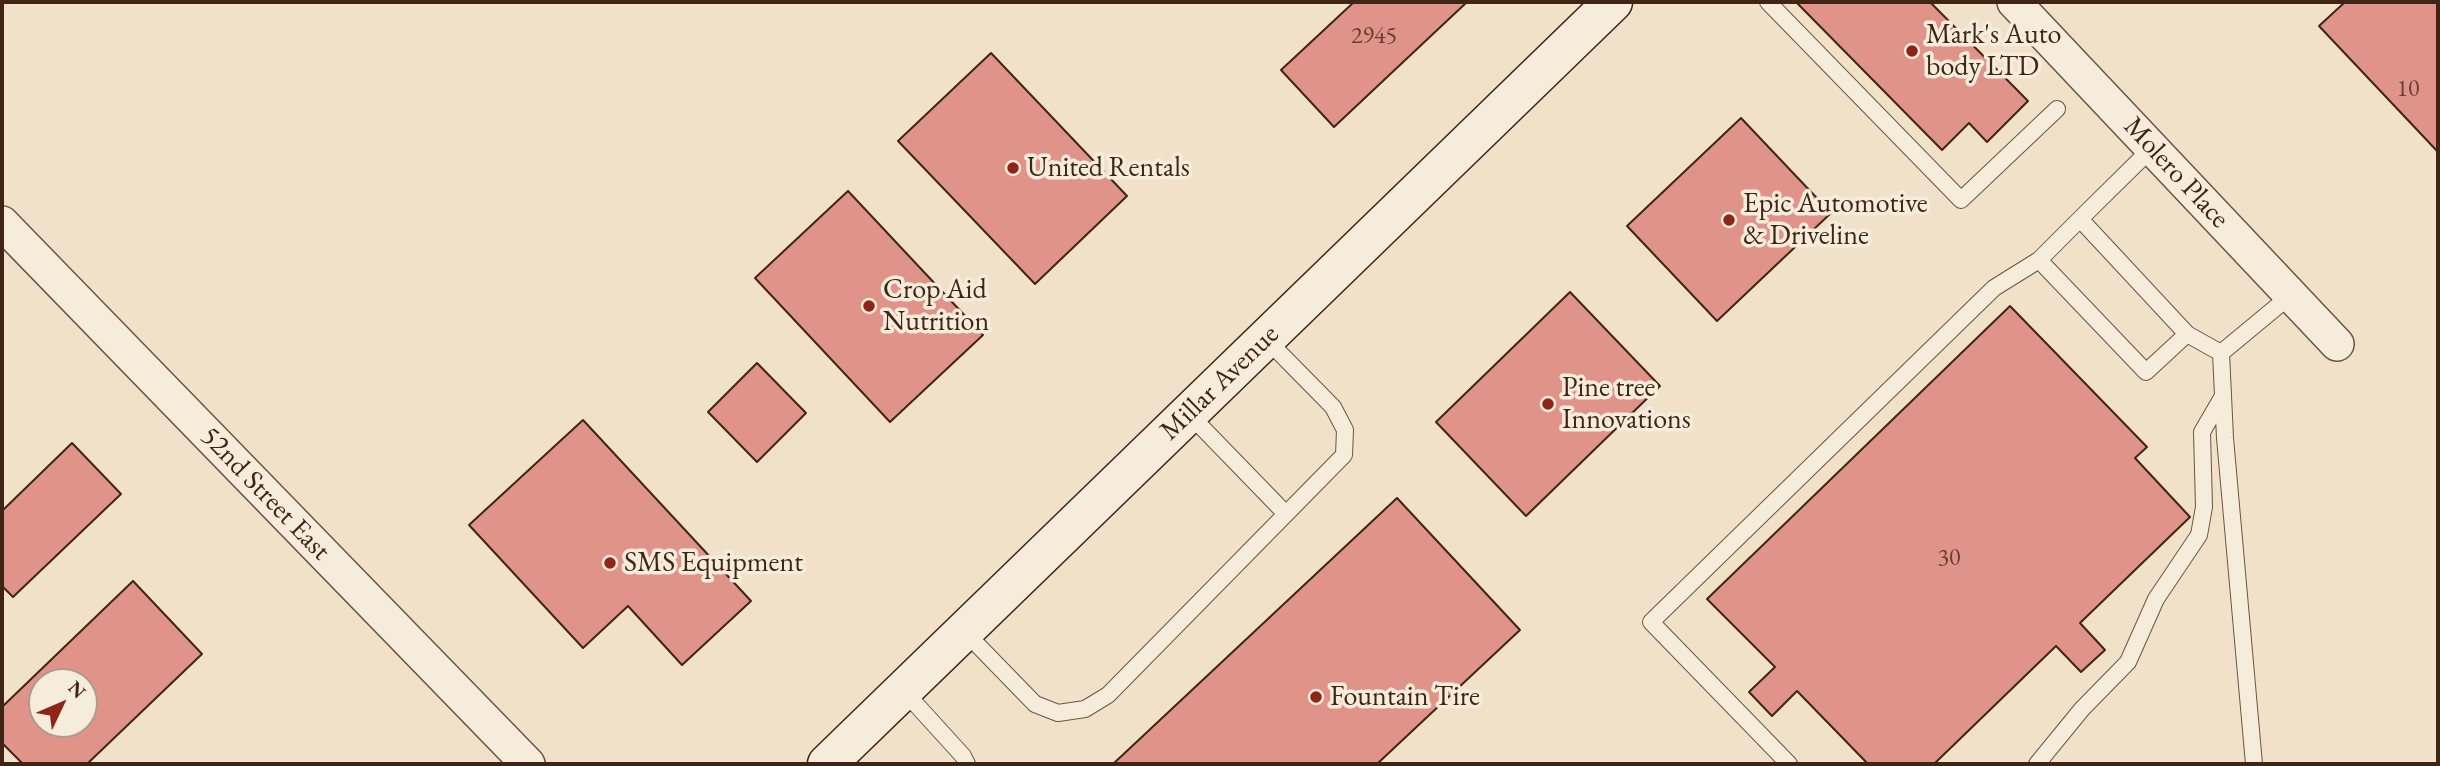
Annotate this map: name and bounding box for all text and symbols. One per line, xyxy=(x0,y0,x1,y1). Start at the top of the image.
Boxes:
place label: Mark's Auto body LTD xyxy=(1926,18,2061,84)
house number: 2945 xyxy=(1351,22,1397,50)
marker: Mark's Auto body LTD xyxy=(1904,43,1920,59)
house number: 10 xyxy=(2396,75,2420,103)
street label: Molero Place xyxy=(2116,110,2236,236)
place label: United Rentals xyxy=(1027,151,1190,185)
marker: United Rentals xyxy=(1005,160,1021,176)
place label: Epic Automotive & Driveline xyxy=(1743,187,1928,253)
marker: Epic Automotive & Driveline xyxy=(1721,212,1737,228)
place label: Crop Aid Nutrition xyxy=(883,273,989,339)
marker: Crop Aid Nutrition xyxy=(861,298,877,314)
street label: Millar Avenue xyxy=(1154,318,1286,448)
place label: Pine tree Innovations xyxy=(1562,371,1691,437)
marker: Pine tree Innovations xyxy=(1540,396,1556,412)
street label: 52nd Street East xyxy=(193,420,337,568)
house number: 30 xyxy=(1937,544,1961,572)
place label: SMS Equipment xyxy=(624,546,803,580)
marker: SMS Equipment xyxy=(602,555,618,571)
north arrow xyxy=(28,668,98,738)
text: N xyxy=(63,675,91,704)
place label: Fountain Tire xyxy=(1330,680,1480,714)
marker: Fountain Tire xyxy=(1308,689,1324,705)

